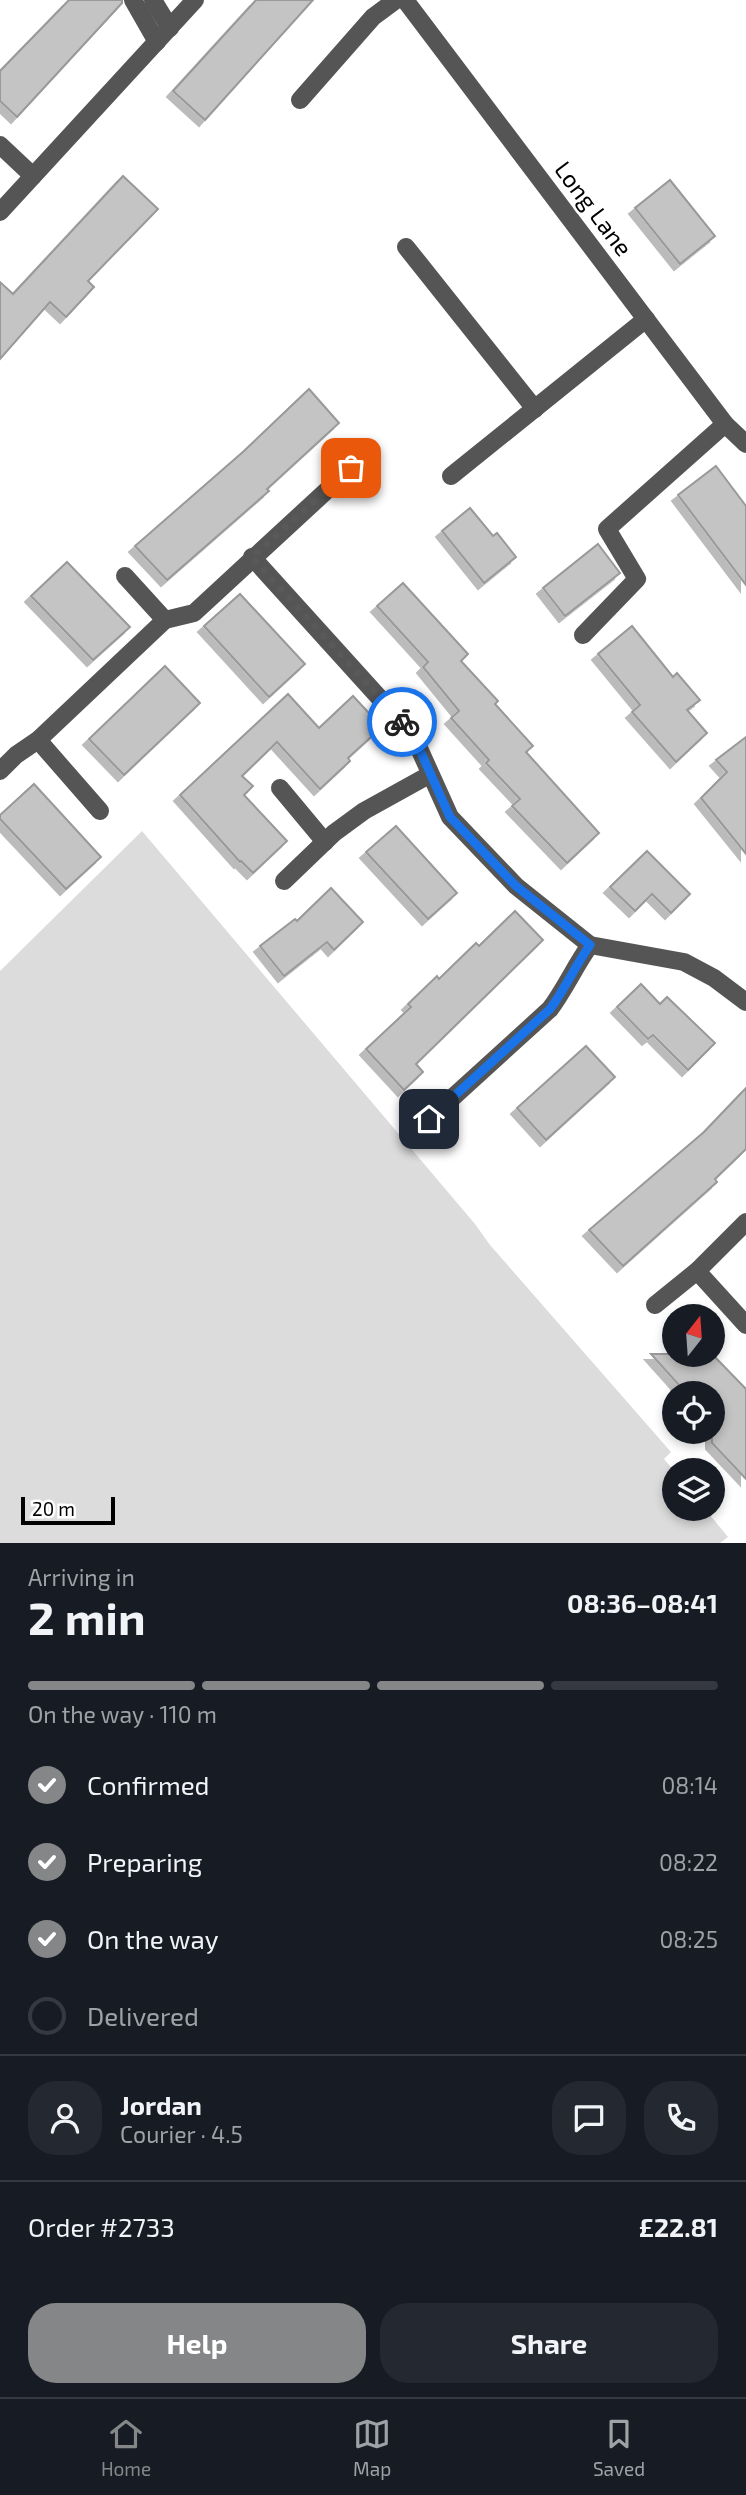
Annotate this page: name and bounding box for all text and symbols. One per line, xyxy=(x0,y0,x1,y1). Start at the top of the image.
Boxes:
street label: Long Lane xyxy=(549,155,639,261)
pin xyxy=(321,438,381,498)
icon: bag xyxy=(332,449,370,487)
courier xyxy=(367,687,437,757)
icon: bike xyxy=(383,703,421,741)
pin xyxy=(399,1089,459,1149)
icon: home xyxy=(410,1100,448,1138)
north arrow xyxy=(662,1304,724,1367)
map controls xyxy=(662,1304,725,1521)
button: locate xyxy=(662,1381,725,1444)
button: layers xyxy=(662,1458,725,1521)
scale bar xyxy=(21,1494,116,1526)
text: 20 m xyxy=(32,1497,75,1520)
text: Arriving in xyxy=(28,1563,135,1591)
text: 08:36–08:41 xyxy=(567,1587,718,1618)
text: 2 min xyxy=(28,1589,146,1644)
text: On the way · 110 m xyxy=(28,1700,217,1728)
icon: check xyxy=(28,1766,66,1804)
text: Confirmed xyxy=(87,1769,210,1800)
text: 08:14 xyxy=(661,1771,718,1799)
icon: check xyxy=(28,1843,66,1881)
text: Preparing xyxy=(87,1846,202,1877)
text: 08:22 xyxy=(659,1848,718,1876)
icon: check xyxy=(28,1920,66,1958)
text: On the way xyxy=(87,1923,218,1954)
text: 08:25 xyxy=(659,1925,718,1953)
text: Delivered xyxy=(87,2000,199,2031)
button: person xyxy=(28,2081,102,2155)
button: chat xyxy=(552,2081,626,2155)
button: phone xyxy=(644,2081,718,2155)
text: Jordan xyxy=(120,2089,202,2120)
text: Courier · 4.5 xyxy=(120,2120,243,2148)
text: Order #2733 xyxy=(28,2211,175,2242)
text: £22.81 xyxy=(639,2211,718,2242)
button: Help xyxy=(28,2303,366,2383)
button: Share xyxy=(380,2303,718,2383)
tab: Home xyxy=(101,2415,151,2480)
tab: Map xyxy=(353,2415,391,2480)
tab: Saved xyxy=(593,2415,645,2480)

